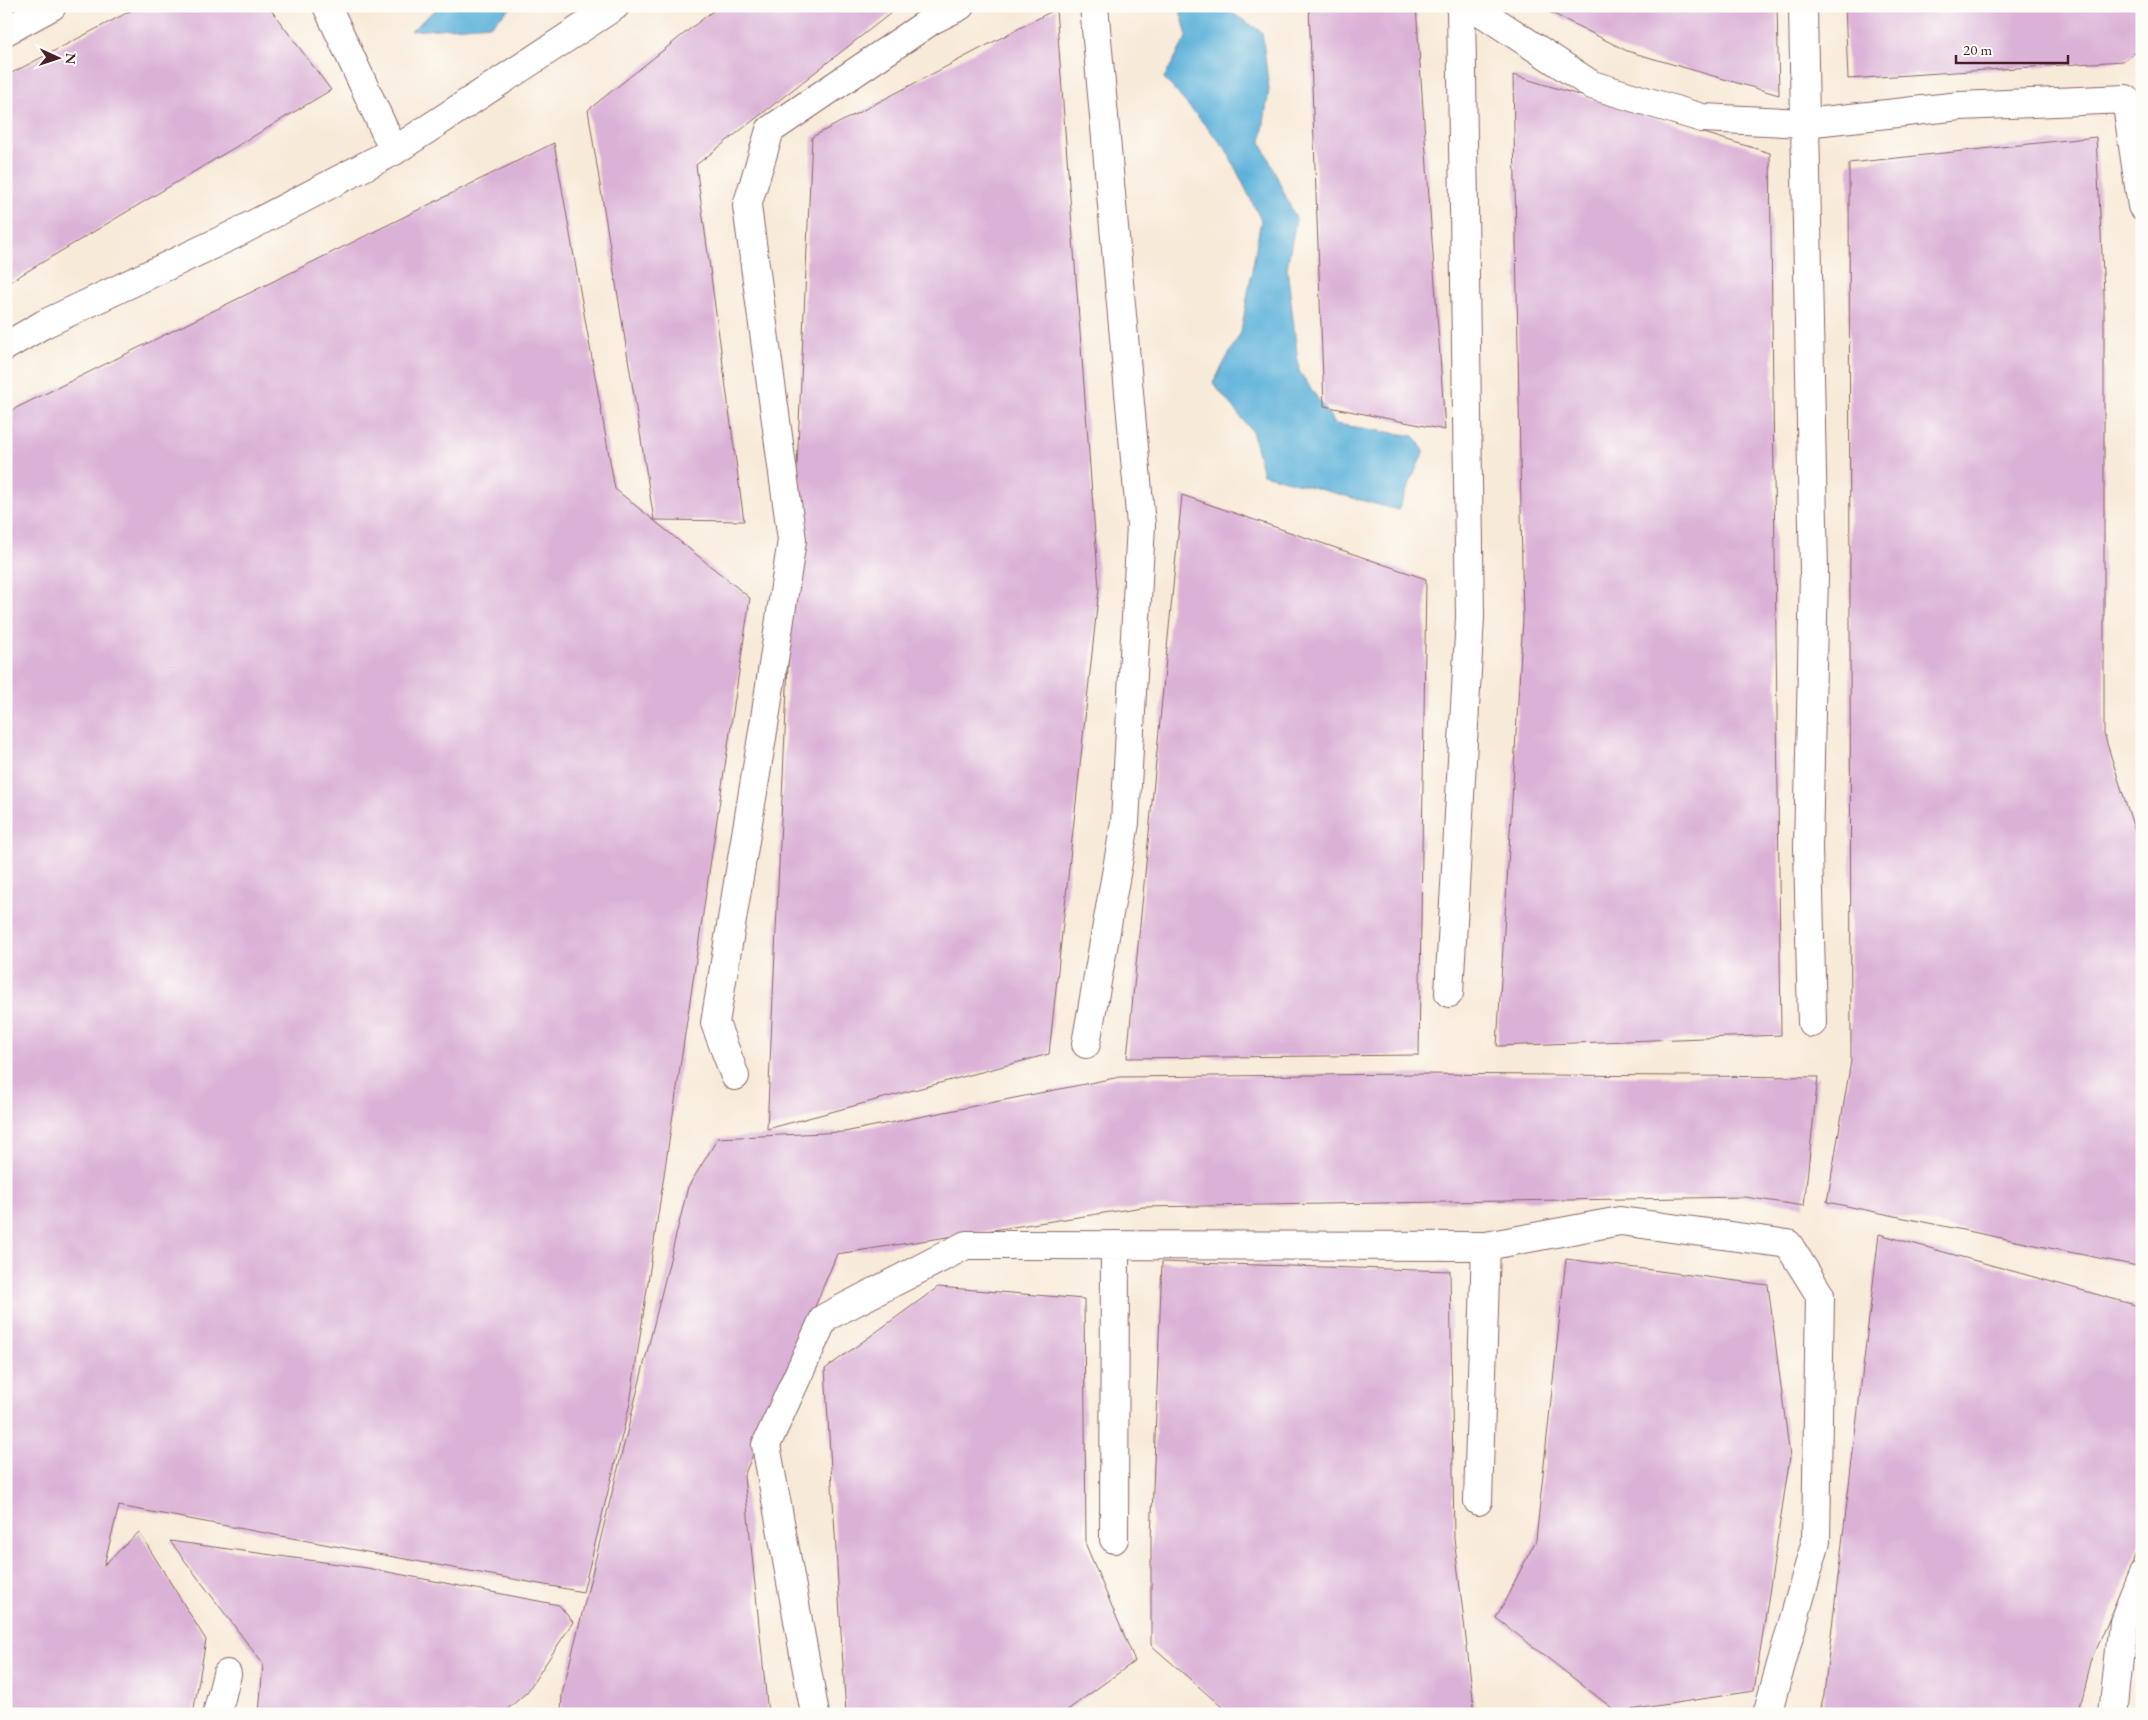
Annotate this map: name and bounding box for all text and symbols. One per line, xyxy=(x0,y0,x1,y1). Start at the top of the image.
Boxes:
north arrow xyxy=(32,32,82,82)
scale bar xyxy=(1956,32,2068,64)
text: 20 m xyxy=(1963,40,1992,59)
text: N xyxy=(62,53,80,65)

